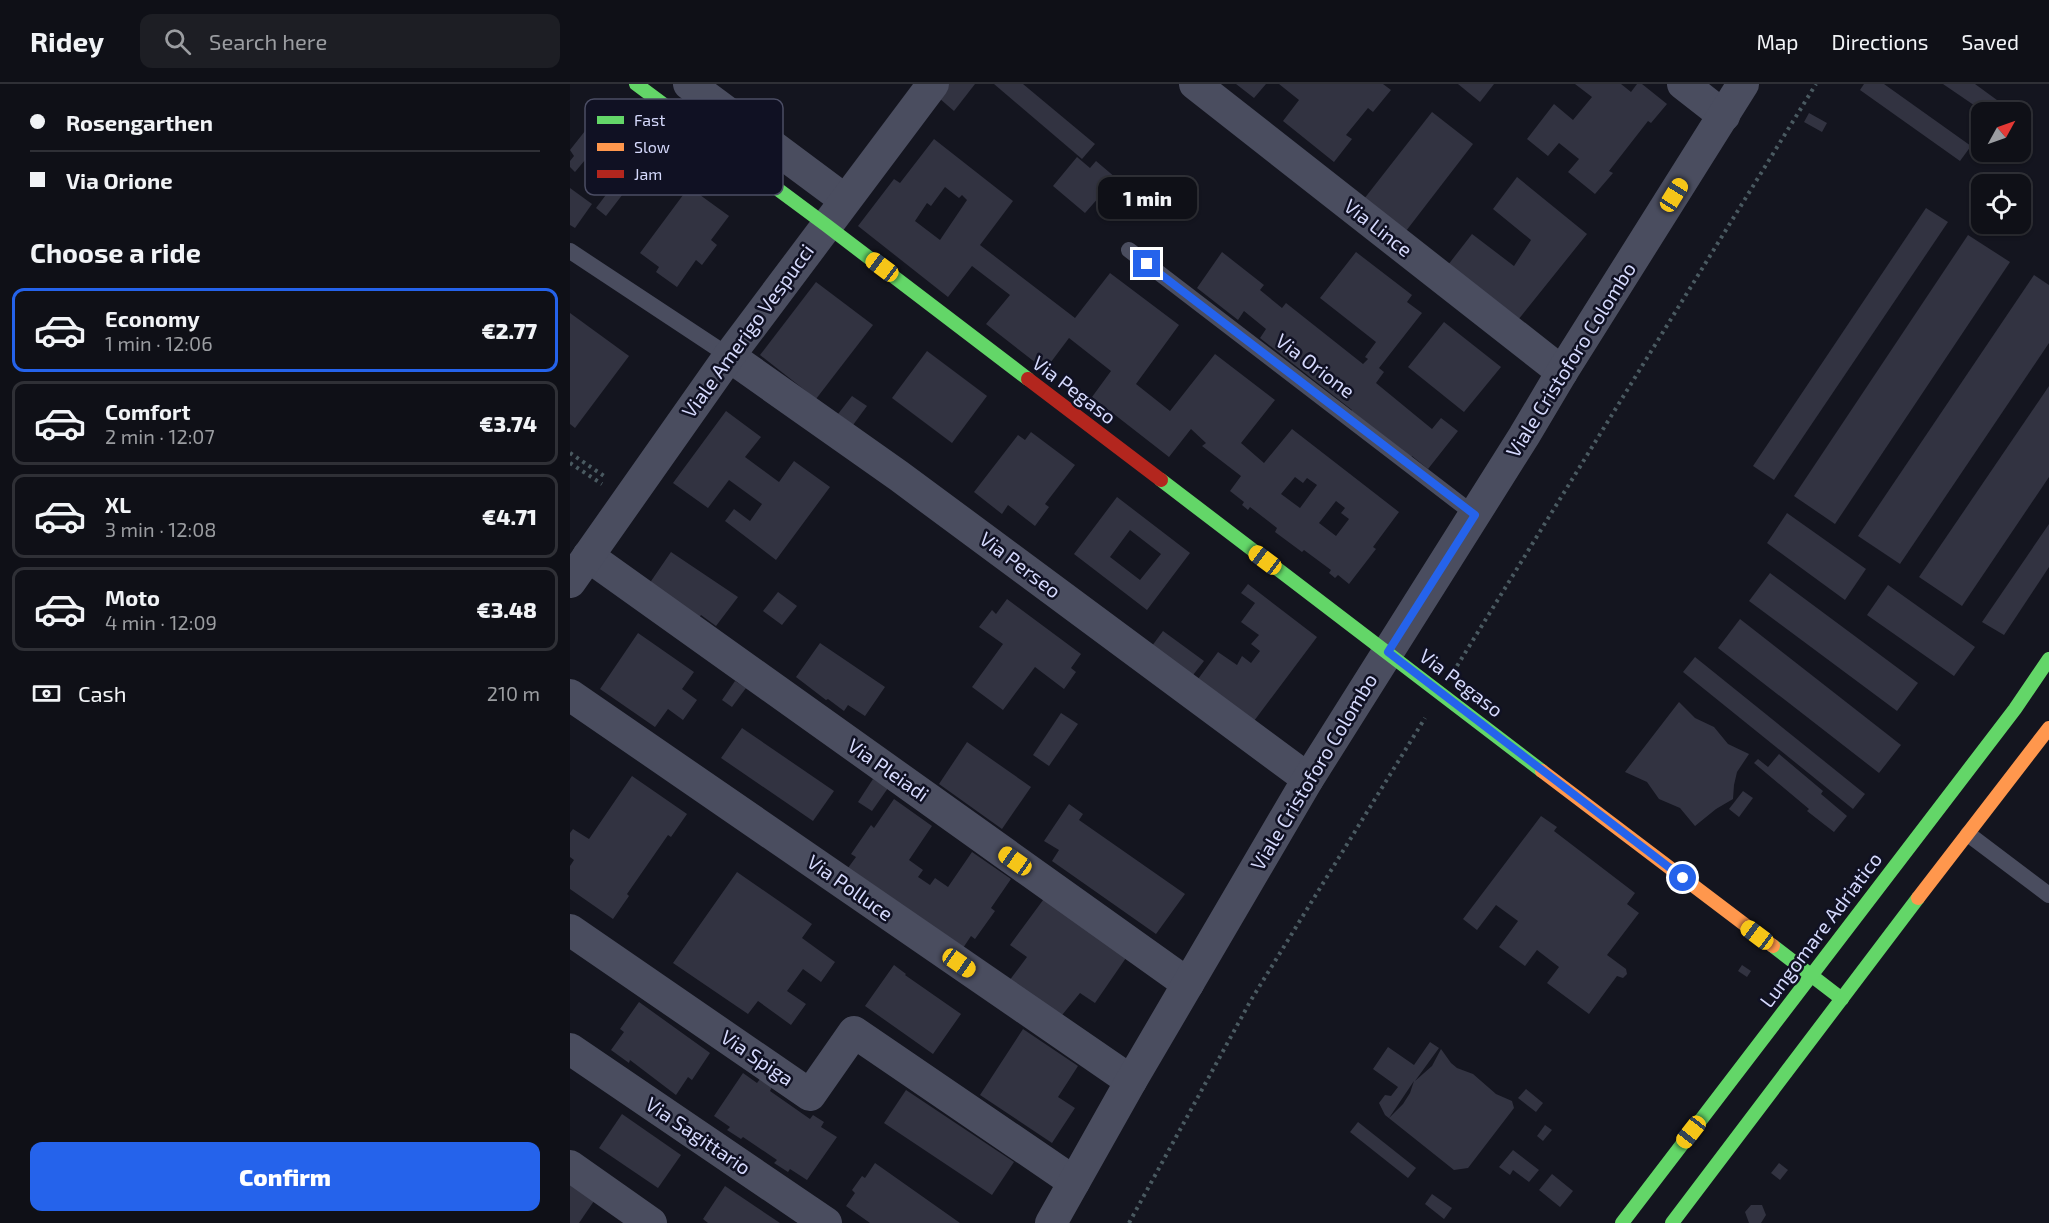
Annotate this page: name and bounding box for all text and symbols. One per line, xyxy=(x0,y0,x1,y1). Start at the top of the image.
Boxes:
search box xyxy=(140,14,560,68)
text: Ridey xyxy=(30,24,104,58)
icon: search xyxy=(161,25,194,58)
text: Search here xyxy=(209,28,327,54)
text: Map xyxy=(1756,29,1799,54)
text: Directions xyxy=(1832,29,1928,54)
text: Saved xyxy=(1961,29,2019,54)
legend xyxy=(585,99,783,195)
north arrow xyxy=(1971,102,2031,162)
map controls xyxy=(1971,102,2031,234)
text: Rosengarthen xyxy=(66,109,213,135)
text: Fast xyxy=(634,110,665,129)
text: Slow xyxy=(634,137,670,156)
text: Jam xyxy=(634,164,662,183)
text: Via Orione xyxy=(66,167,173,193)
button: locate xyxy=(1971,174,2031,234)
car xyxy=(1657,175,1691,215)
callout: 1 min xyxy=(1098,177,1196,219)
text: 1 min xyxy=(1123,186,1172,210)
street label: Via Lince xyxy=(1340,193,1417,261)
text: Choose a ride xyxy=(30,236,201,268)
street label: Viale Amerigo Vespucci xyxy=(676,239,818,422)
car xyxy=(862,249,902,285)
route end xyxy=(1133,250,1160,277)
street label: Viale Cristoforo Colombo xyxy=(1500,258,1640,461)
icon: car xyxy=(33,303,87,357)
text: Economy xyxy=(105,305,200,331)
text: €2.77 xyxy=(481,317,537,343)
street label: Via Orione xyxy=(1271,328,1360,403)
text: 1 min · 12:06 xyxy=(105,331,213,355)
street label: Via Pegaso xyxy=(1028,350,1121,428)
icon: car xyxy=(33,396,87,450)
text: Comfort xyxy=(105,398,190,424)
text: €3.74 xyxy=(479,410,537,436)
text: 2 min · 12:07 xyxy=(105,424,215,448)
icon: car xyxy=(33,489,87,543)
text: XL xyxy=(105,491,131,517)
text: €4.71 xyxy=(482,503,537,529)
text: 3 min · 12:08 xyxy=(105,517,216,541)
street label: Via Perseo xyxy=(975,526,1066,602)
car xyxy=(1245,542,1285,578)
icon: car xyxy=(33,582,87,636)
text: Moto xyxy=(105,584,160,610)
text: €3.48 xyxy=(477,596,537,622)
text: 4 min · 12:09 xyxy=(105,610,217,634)
street label: Via Pegaso xyxy=(1415,643,1508,721)
street label: Viale Cristoforo Colombo xyxy=(1245,669,1381,874)
icon: cash xyxy=(30,677,63,710)
text: Cash xyxy=(78,680,127,706)
text: 210 m xyxy=(487,681,540,705)
street label: Via Pleiadi xyxy=(843,733,934,806)
car xyxy=(995,843,1035,879)
street label: Lungomare Adriatico xyxy=(1754,847,1886,1012)
street label: Via Polluce xyxy=(803,849,898,925)
route start xyxy=(1669,864,1696,891)
car xyxy=(1737,917,1777,953)
car xyxy=(939,945,979,981)
street label: Via Spiga xyxy=(717,1024,798,1090)
street label: Via Sagittario xyxy=(641,1091,756,1179)
car xyxy=(1673,1112,1709,1152)
button: Confirm xyxy=(30,1142,540,1211)

